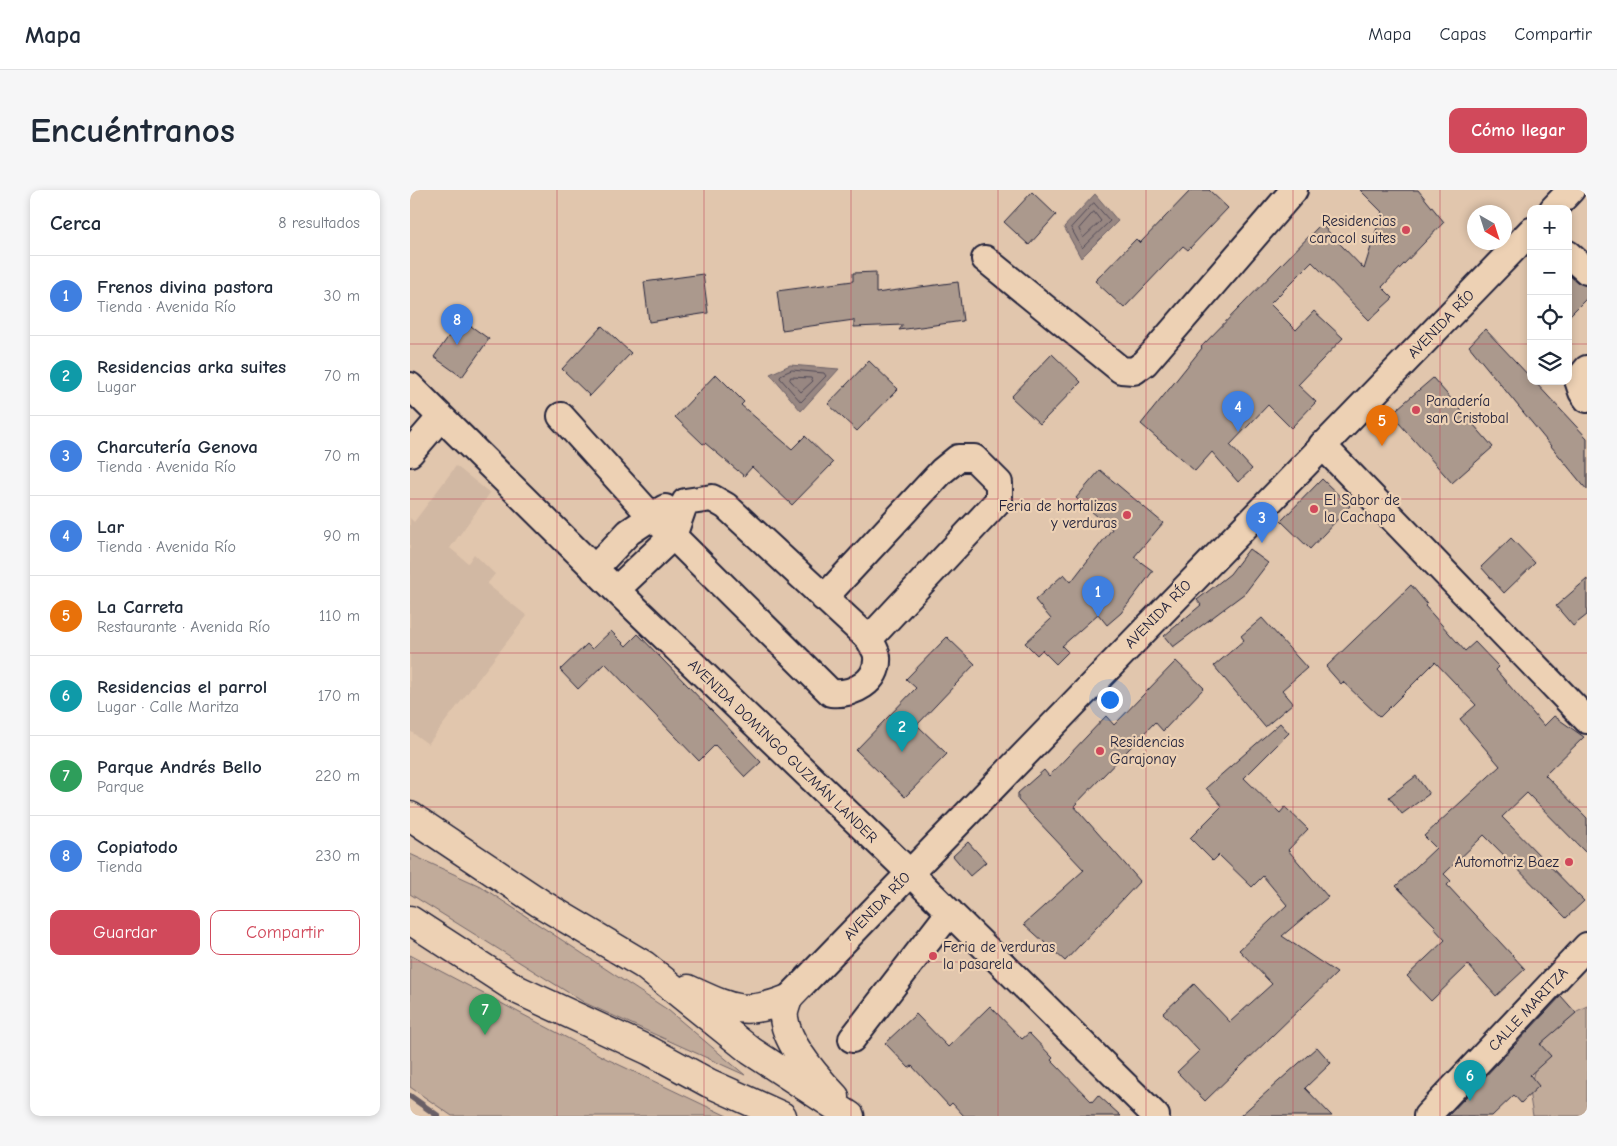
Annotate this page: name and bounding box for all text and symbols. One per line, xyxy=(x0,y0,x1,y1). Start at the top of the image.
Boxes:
text: Mapa xyxy=(25,21,81,49)
text: Mapa xyxy=(1368,24,1411,45)
text: Capas xyxy=(1439,24,1486,45)
text: Compartir xyxy=(1514,24,1592,45)
button: Cómo llegar xyxy=(1449,108,1587,153)
text: Encuéntranos xyxy=(30,110,235,151)
north arrow xyxy=(1467,205,1512,250)
map controls xyxy=(1527,205,1572,385)
button: + xyxy=(1527,205,1572,250)
text: Cerca xyxy=(50,211,101,235)
place label: Residencias caracol suites xyxy=(1309,212,1396,247)
text: 8 resultados xyxy=(278,214,360,232)
marker: Residencias caracol suites xyxy=(1400,224,1412,236)
button: − xyxy=(1527,250,1572,295)
text: Frenos divina pastora xyxy=(97,276,273,298)
street label: AVENIDA RÍO xyxy=(1403,285,1478,362)
text: 1 xyxy=(63,287,69,305)
text: 30 m xyxy=(324,287,360,305)
button: locate xyxy=(1527,295,1572,340)
text: Tienda · Avenida Río xyxy=(97,298,236,316)
pin: 8 xyxy=(441,304,473,345)
button: layers xyxy=(1527,340,1572,385)
text: Residencias arka suites xyxy=(97,356,286,378)
text: 2 xyxy=(62,367,70,385)
text: 70 m xyxy=(324,367,360,385)
text: Lugar xyxy=(97,378,136,396)
pin: 4 xyxy=(1222,391,1254,432)
place label: Panadería san Cristobal xyxy=(1426,392,1509,427)
marker: Panadería san Cristobal xyxy=(1410,404,1422,416)
pin: 5 xyxy=(1366,405,1398,446)
text: Charcutería Genova xyxy=(97,436,258,458)
text: 3 xyxy=(62,447,70,465)
text: 70 m xyxy=(324,447,360,465)
text: Tienda · Avenida Río xyxy=(97,458,236,476)
place label: El Sabor de la Cachapa xyxy=(1324,491,1400,526)
place label: Feria de hortalizas y verduras xyxy=(999,497,1117,532)
pin: 3 xyxy=(1246,502,1278,543)
marker: El Sabor de la Cachapa xyxy=(1308,503,1320,515)
marker: Feria de hortalizas y verduras xyxy=(1121,509,1133,521)
text: Lar xyxy=(97,516,124,538)
text: 4 xyxy=(62,527,70,545)
text: 90 m xyxy=(323,527,360,545)
text: Tienda · Avenida Río xyxy=(97,538,236,556)
street label: AVENIDA RÍO xyxy=(1120,575,1195,652)
pin: 1 xyxy=(1082,576,1114,617)
text: La Carreta xyxy=(97,596,184,618)
text: 5 xyxy=(62,607,70,625)
text: 110 m xyxy=(319,607,360,625)
text: Restaurante · Avenida Río xyxy=(97,618,270,636)
street label: AVENIDA DOMINGO GUZMÁN LANDER xyxy=(685,655,882,847)
text: Residencias el parrol xyxy=(97,676,267,698)
text: 6 xyxy=(62,687,70,705)
text: 170 m xyxy=(318,687,360,705)
your location xyxy=(1097,687,1123,713)
text: Lugar · Calle Maritza xyxy=(97,698,239,716)
pin: 2 xyxy=(886,711,918,752)
place label: Residencias Garajonay xyxy=(1110,733,1184,768)
marker: Residencias Garajonay xyxy=(1094,745,1106,757)
text: Parque Andrés Bello xyxy=(97,756,262,778)
text: 7 xyxy=(62,767,70,785)
text: 220 m xyxy=(315,767,360,785)
text: Parque xyxy=(97,778,144,796)
text: Copiatodo xyxy=(97,836,178,858)
text: 8 xyxy=(62,847,70,865)
text: 230 m xyxy=(315,847,360,865)
place label: Automotriz Baez xyxy=(1454,853,1559,871)
marker: Automotriz Baez xyxy=(1563,856,1575,868)
text: Tienda xyxy=(97,858,143,876)
street label: AVENIDA RÍO xyxy=(839,867,914,944)
button: Guardar xyxy=(50,910,200,955)
button: Compartir xyxy=(210,910,360,955)
place label: Feria de verduras la pasarela xyxy=(943,938,1055,973)
marker: Feria de verduras la pasarela xyxy=(927,950,939,962)
street label: CALLE MARITZA xyxy=(1484,963,1572,1055)
pin: 7 xyxy=(469,994,501,1035)
pin: 6 xyxy=(1454,1060,1486,1101)

